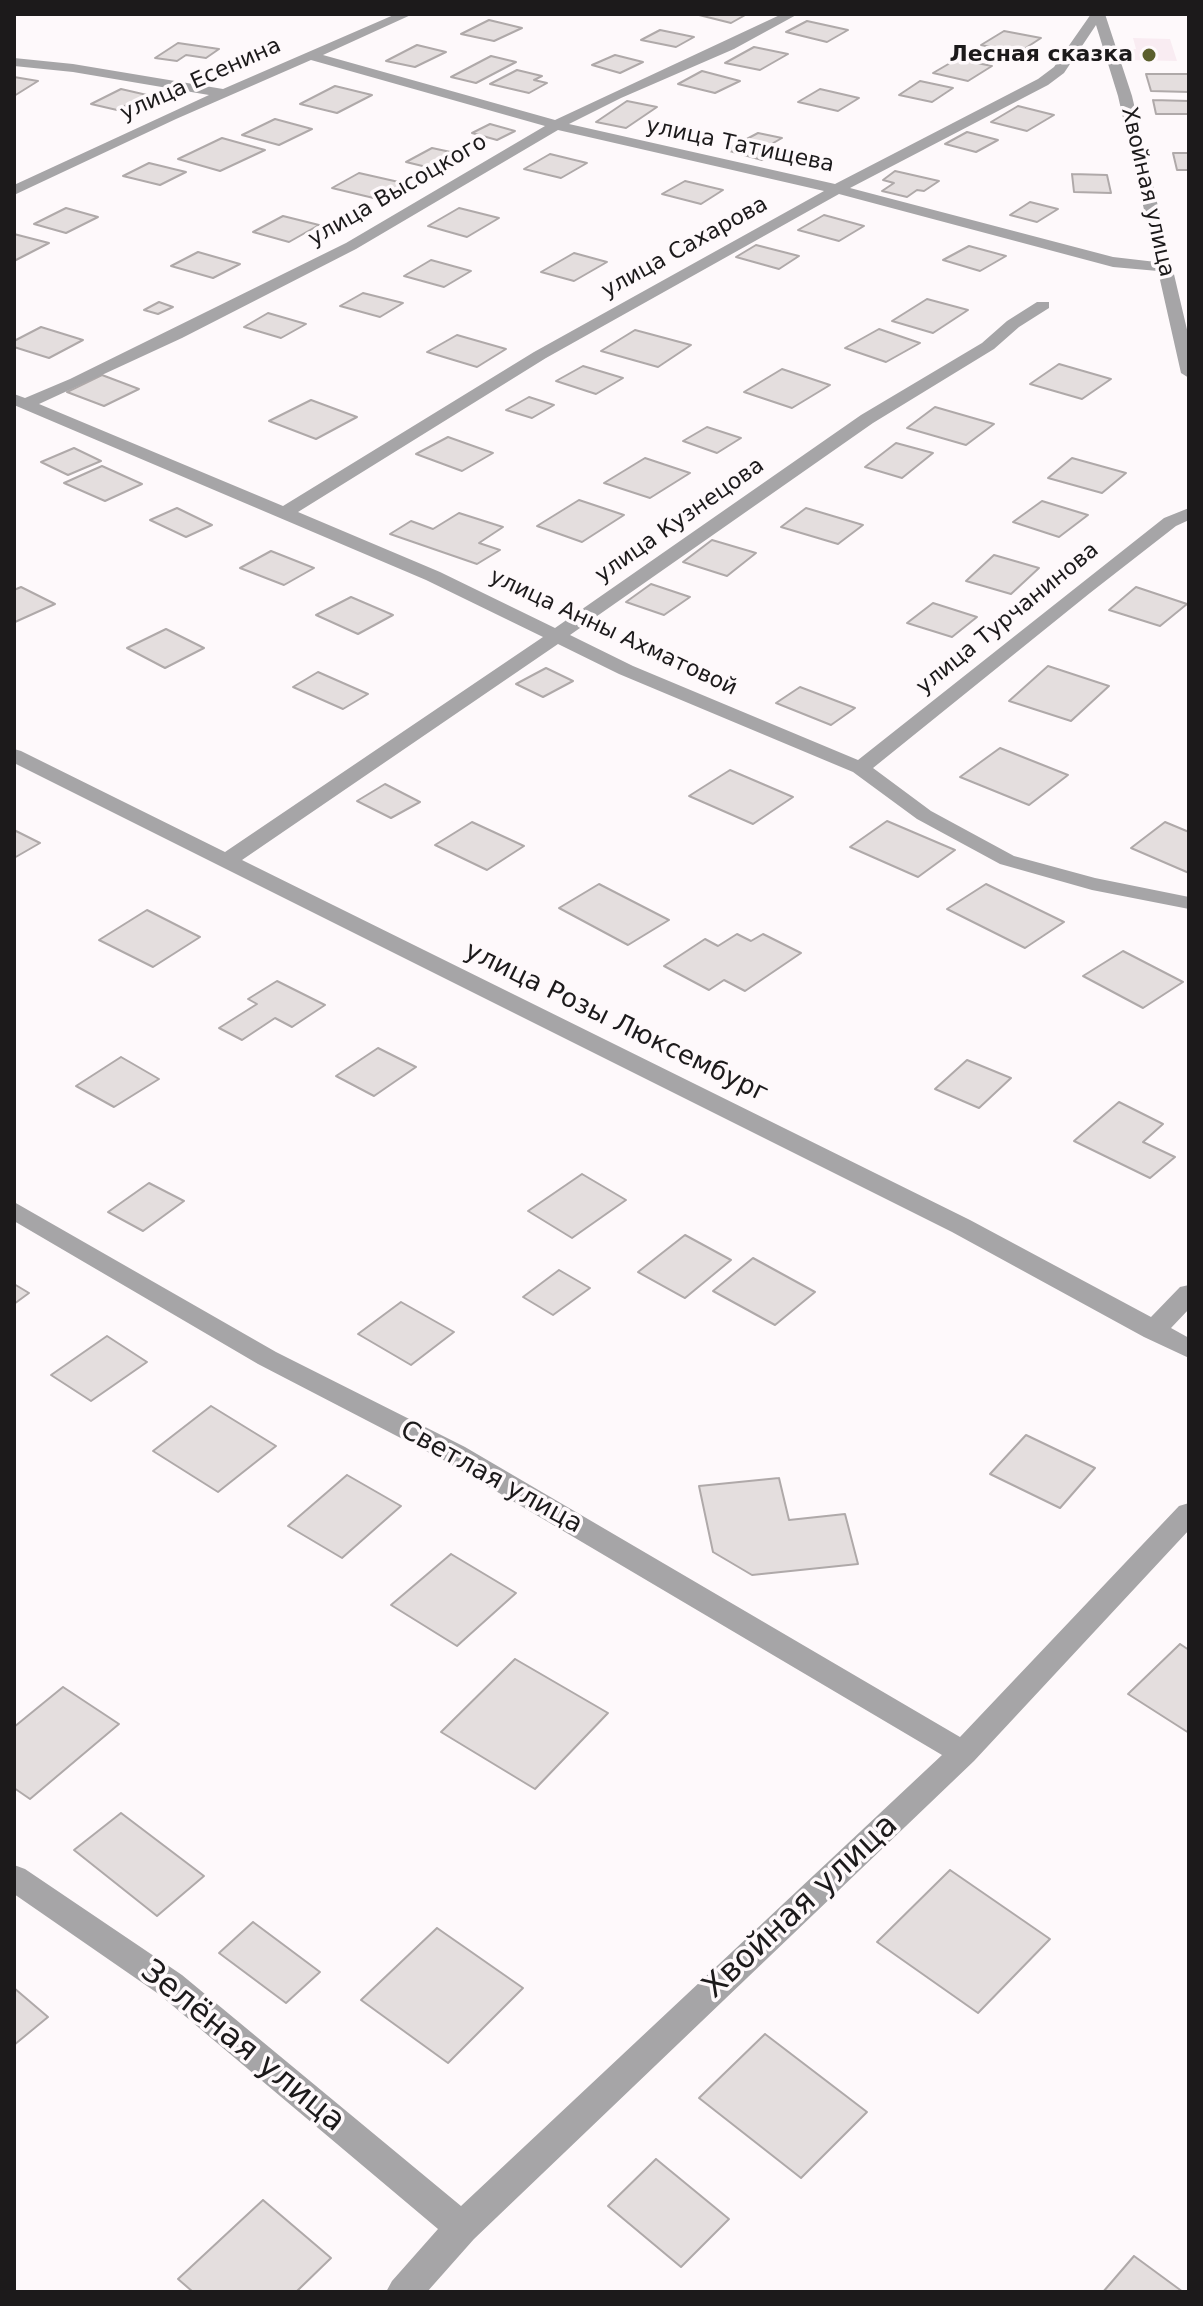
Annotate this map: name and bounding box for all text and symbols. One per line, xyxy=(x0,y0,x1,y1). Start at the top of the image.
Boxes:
street label: улица Есенина xyxy=(117,33,285,127)
place label: Лесная сказка xyxy=(950,42,1133,68)
marker: Лесная сказка xyxy=(1140,46,1158,64)
street label: Хвойная улица xyxy=(1115,104,1179,280)
street label: улица Татищева xyxy=(644,113,836,179)
street label: улица Высоцкого xyxy=(304,129,492,253)
street label: улица Сахарова xyxy=(597,191,773,305)
street label: улица Кузнецова xyxy=(591,453,769,589)
street label: улица Турчанинова xyxy=(912,537,1104,701)
street label: улица Анны Ахматовой xyxy=(485,564,741,702)
street label: улица Розы Люксембург xyxy=(459,936,773,1110)
street label: Светлая улица xyxy=(394,1415,588,1541)
street label: Хвойная улица xyxy=(696,1807,906,2007)
street label: Зелёная улица xyxy=(132,1953,352,2141)

